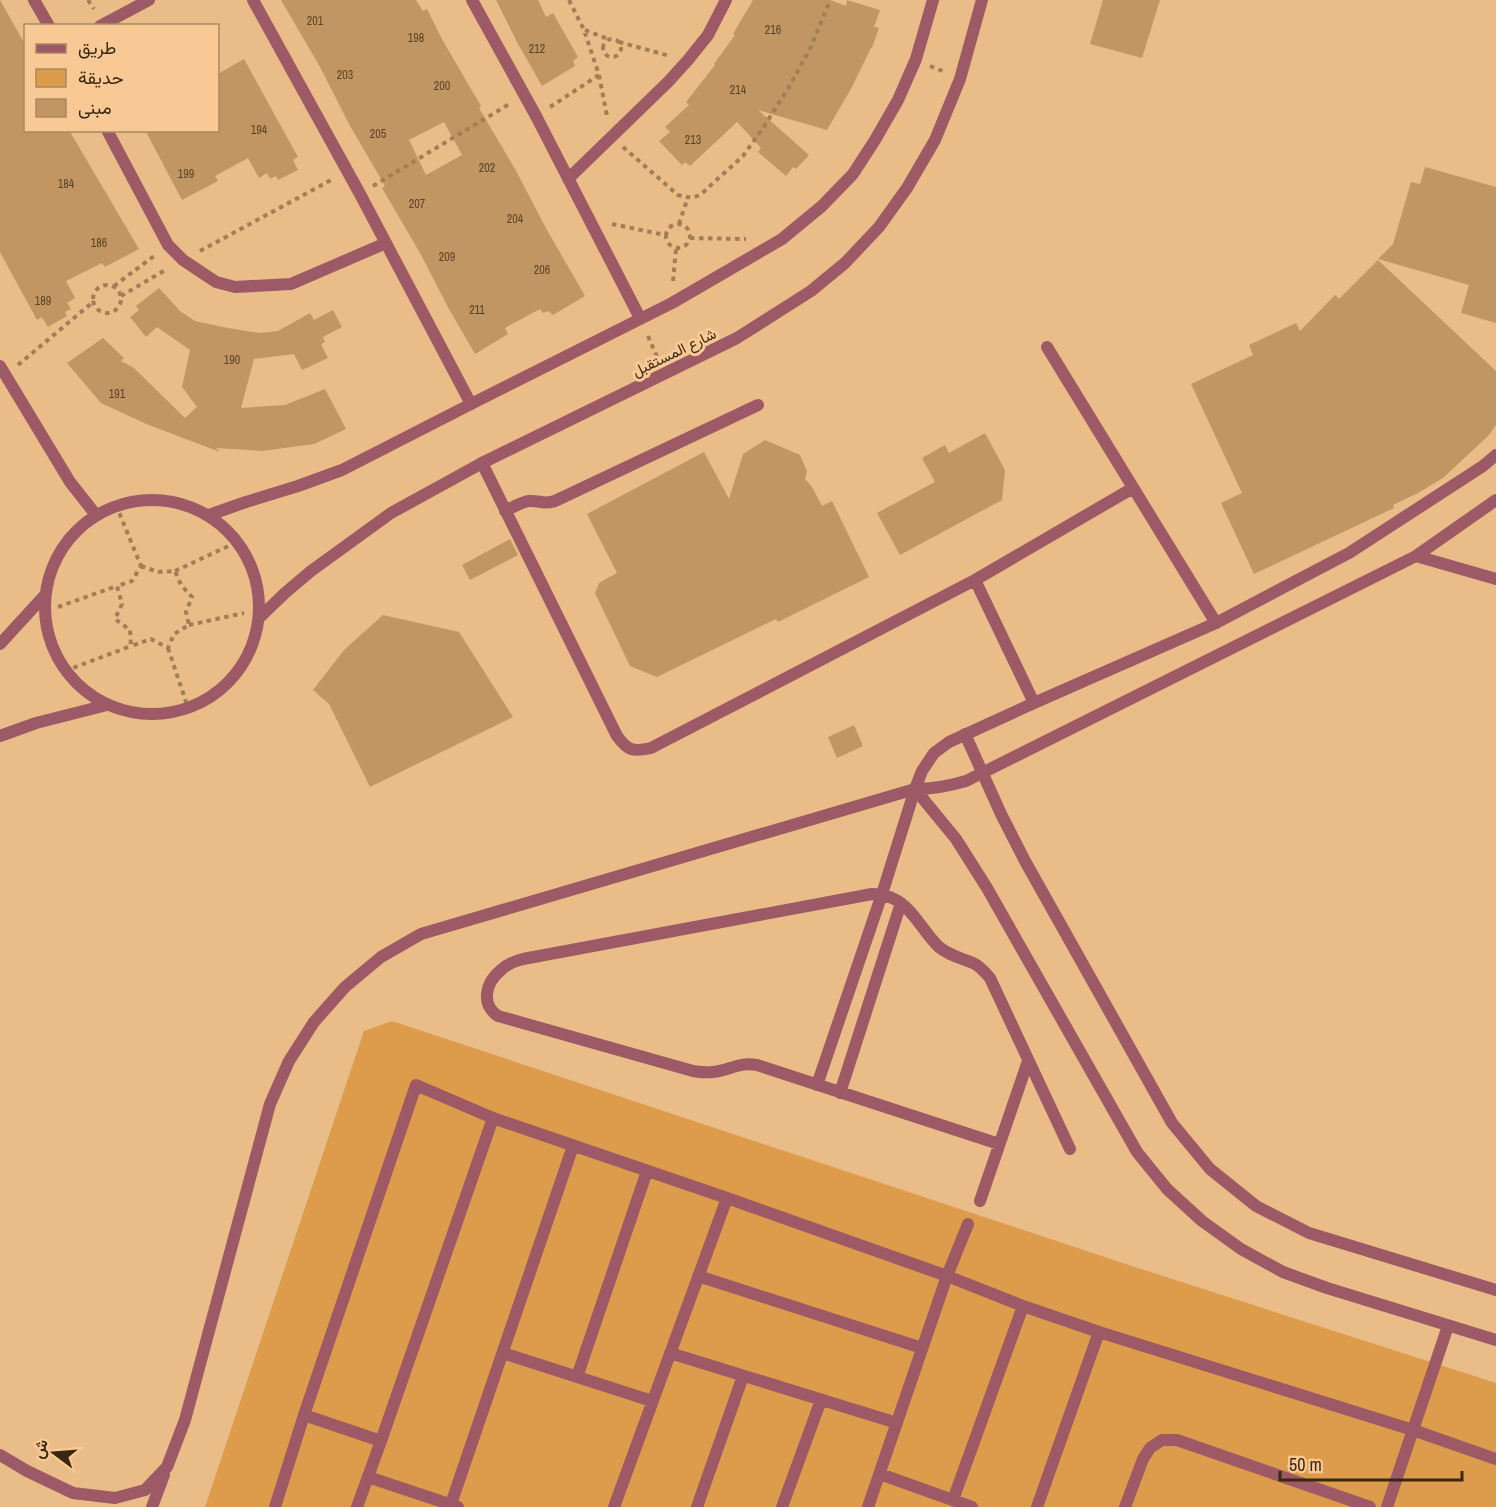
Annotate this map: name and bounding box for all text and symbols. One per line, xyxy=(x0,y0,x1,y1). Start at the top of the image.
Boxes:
house number: 201 xyxy=(307,13,324,29)
house number: 216 xyxy=(765,22,781,38)
legend xyxy=(24,24,219,132)
house number: 198 xyxy=(408,30,424,46)
text: طريق xyxy=(78,35,116,60)
house number: 212 xyxy=(529,41,545,57)
text: حديقة xyxy=(78,65,124,90)
house number: 203 xyxy=(337,67,353,83)
house number: 200 xyxy=(434,78,450,94)
house number: 214 xyxy=(730,82,747,98)
text: مبنى xyxy=(78,95,112,120)
house number: 194 xyxy=(251,122,268,138)
house number: 205 xyxy=(370,126,387,142)
house number: 213 xyxy=(685,132,701,148)
house number: 202 xyxy=(479,160,495,176)
house number: 199 xyxy=(178,166,194,182)
house number: 184 xyxy=(58,176,75,192)
house number: 207 xyxy=(409,196,426,212)
house number: 204 xyxy=(507,211,524,227)
house number: 186 xyxy=(91,235,107,251)
house number: 209 xyxy=(439,249,455,265)
house number: 206 xyxy=(534,262,550,278)
house number: 189 xyxy=(35,293,51,309)
house number: 211 xyxy=(469,302,485,318)
street label: شارع المستقبل xyxy=(628,323,720,382)
house number: 190 xyxy=(224,352,240,368)
house number: 191 xyxy=(109,386,126,402)
north arrow xyxy=(24,1423,84,1483)
text: ش xyxy=(26,1437,53,1461)
scale bar xyxy=(1280,1444,1462,1482)
text: 50 m xyxy=(1289,1452,1322,1477)

